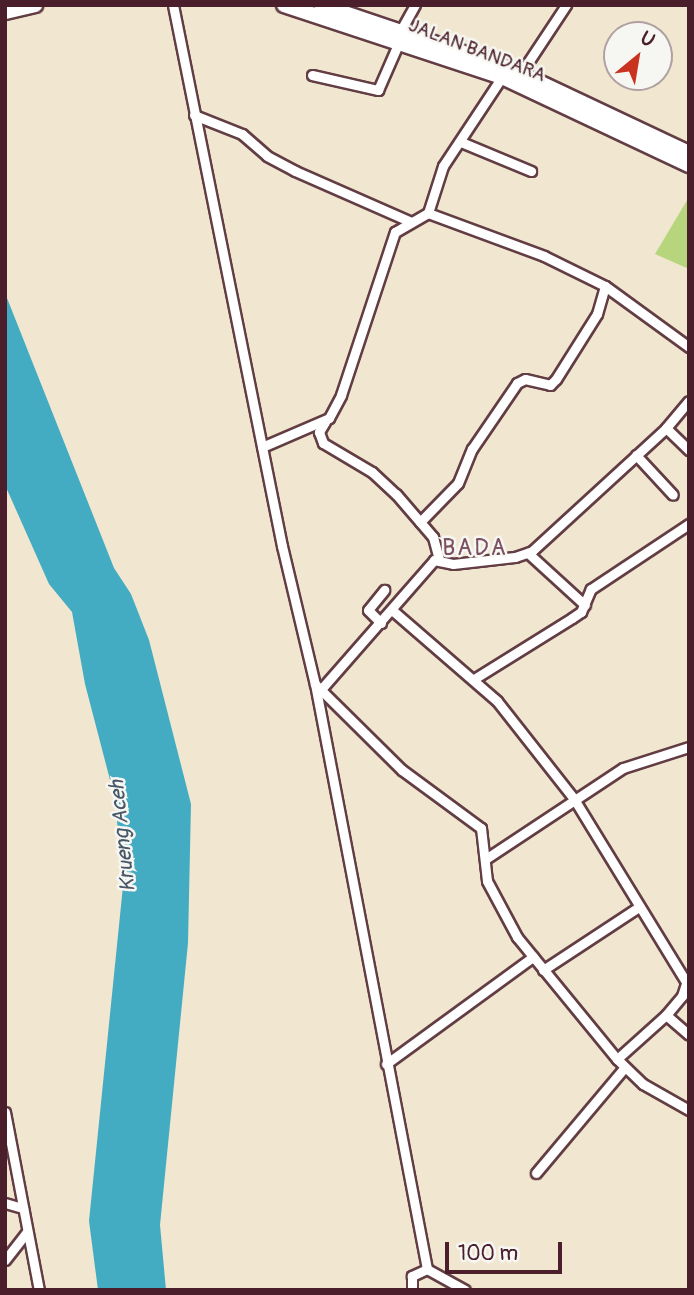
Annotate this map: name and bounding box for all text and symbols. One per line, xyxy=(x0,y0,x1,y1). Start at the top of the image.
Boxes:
street label: JALAN BANDARA xyxy=(405,14,549,88)
north arrow xyxy=(603,21,673,91)
text: U xyxy=(636,26,659,53)
district label: BADA xyxy=(443,534,507,562)
water label: Krueng Aceh xyxy=(105,779,141,893)
scale bar xyxy=(449,1228,566,1272)
text: 100 m xyxy=(458,1240,518,1267)

